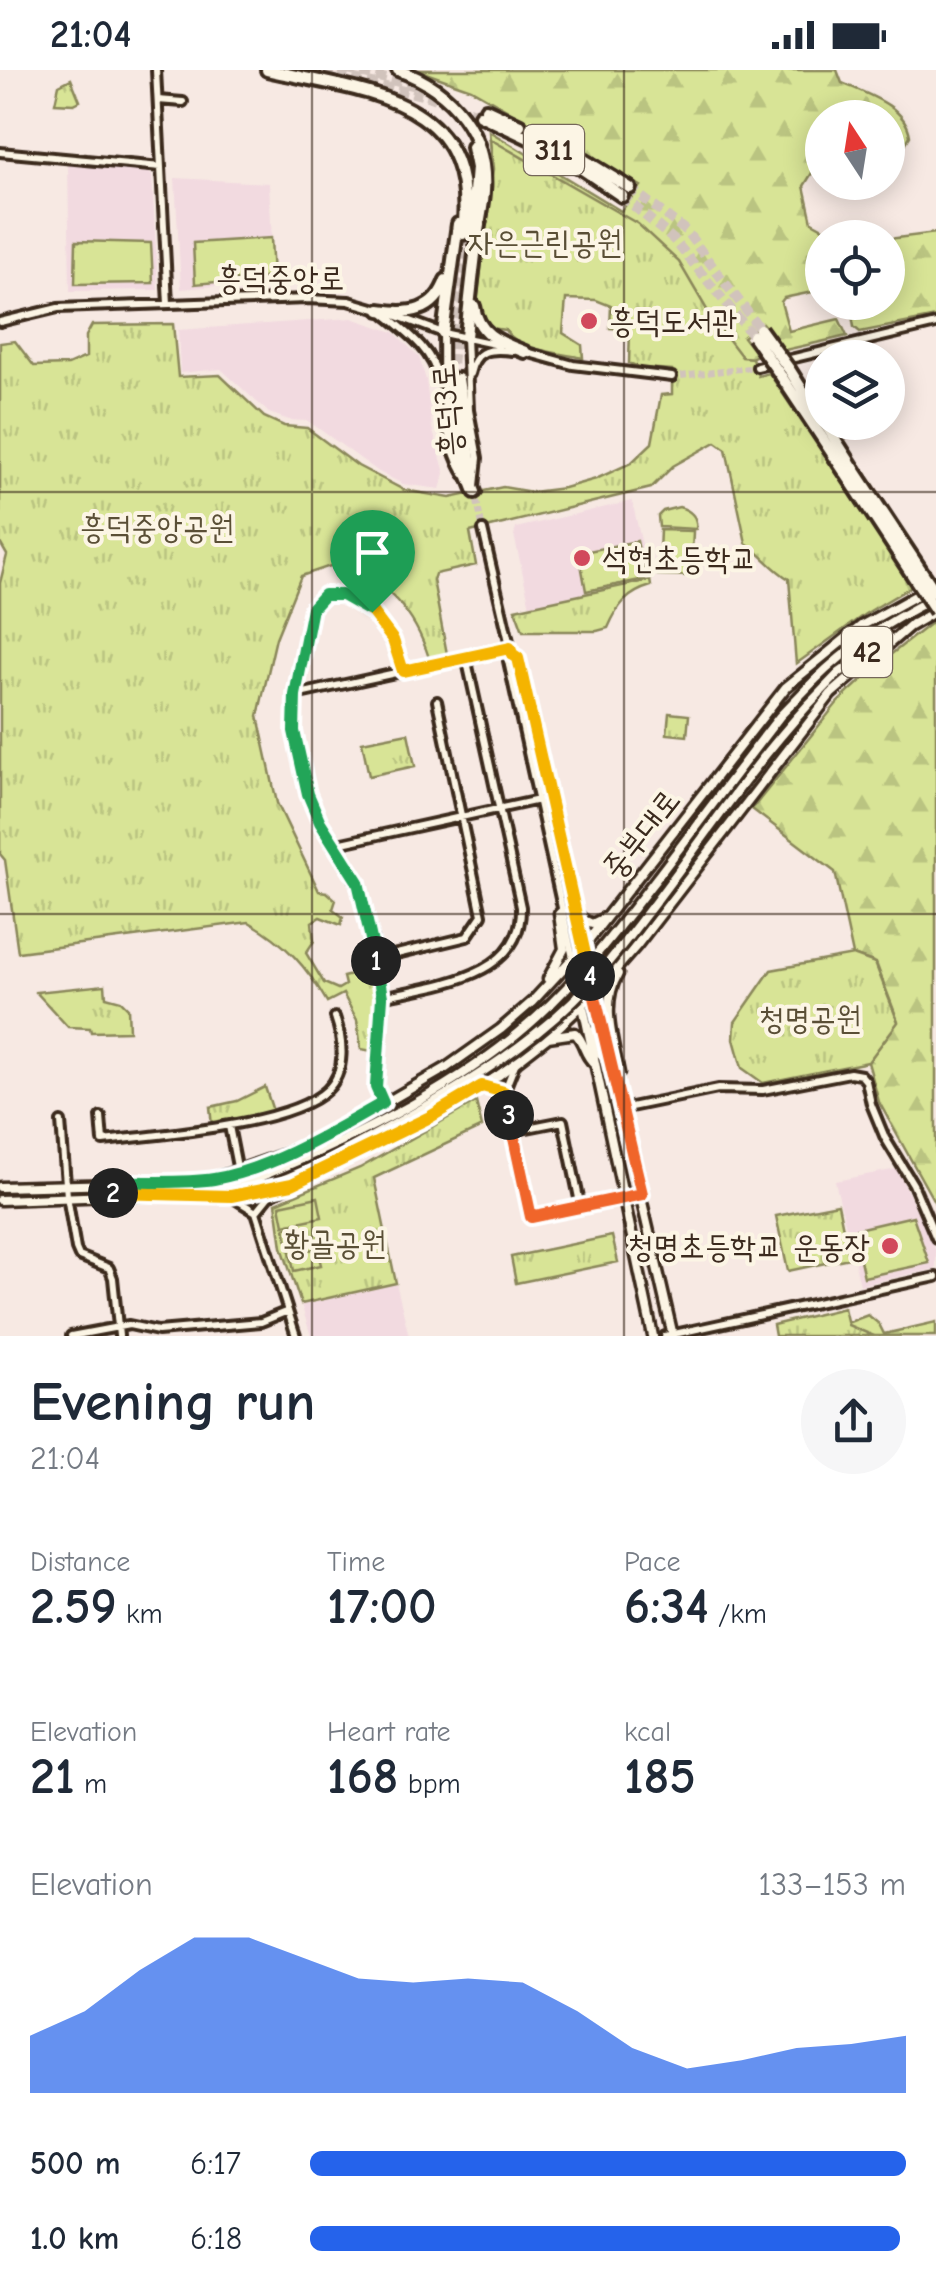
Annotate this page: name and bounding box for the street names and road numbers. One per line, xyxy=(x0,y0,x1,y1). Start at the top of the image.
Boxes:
road number: 311 xyxy=(524,125,584,175)
street label: 흥덕중앙로 xyxy=(216,260,344,297)
street label: 흥덕3로 xyxy=(424,362,470,458)
road number: 42 xyxy=(842,627,892,677)
street label: 중부대로 xyxy=(595,782,687,886)

